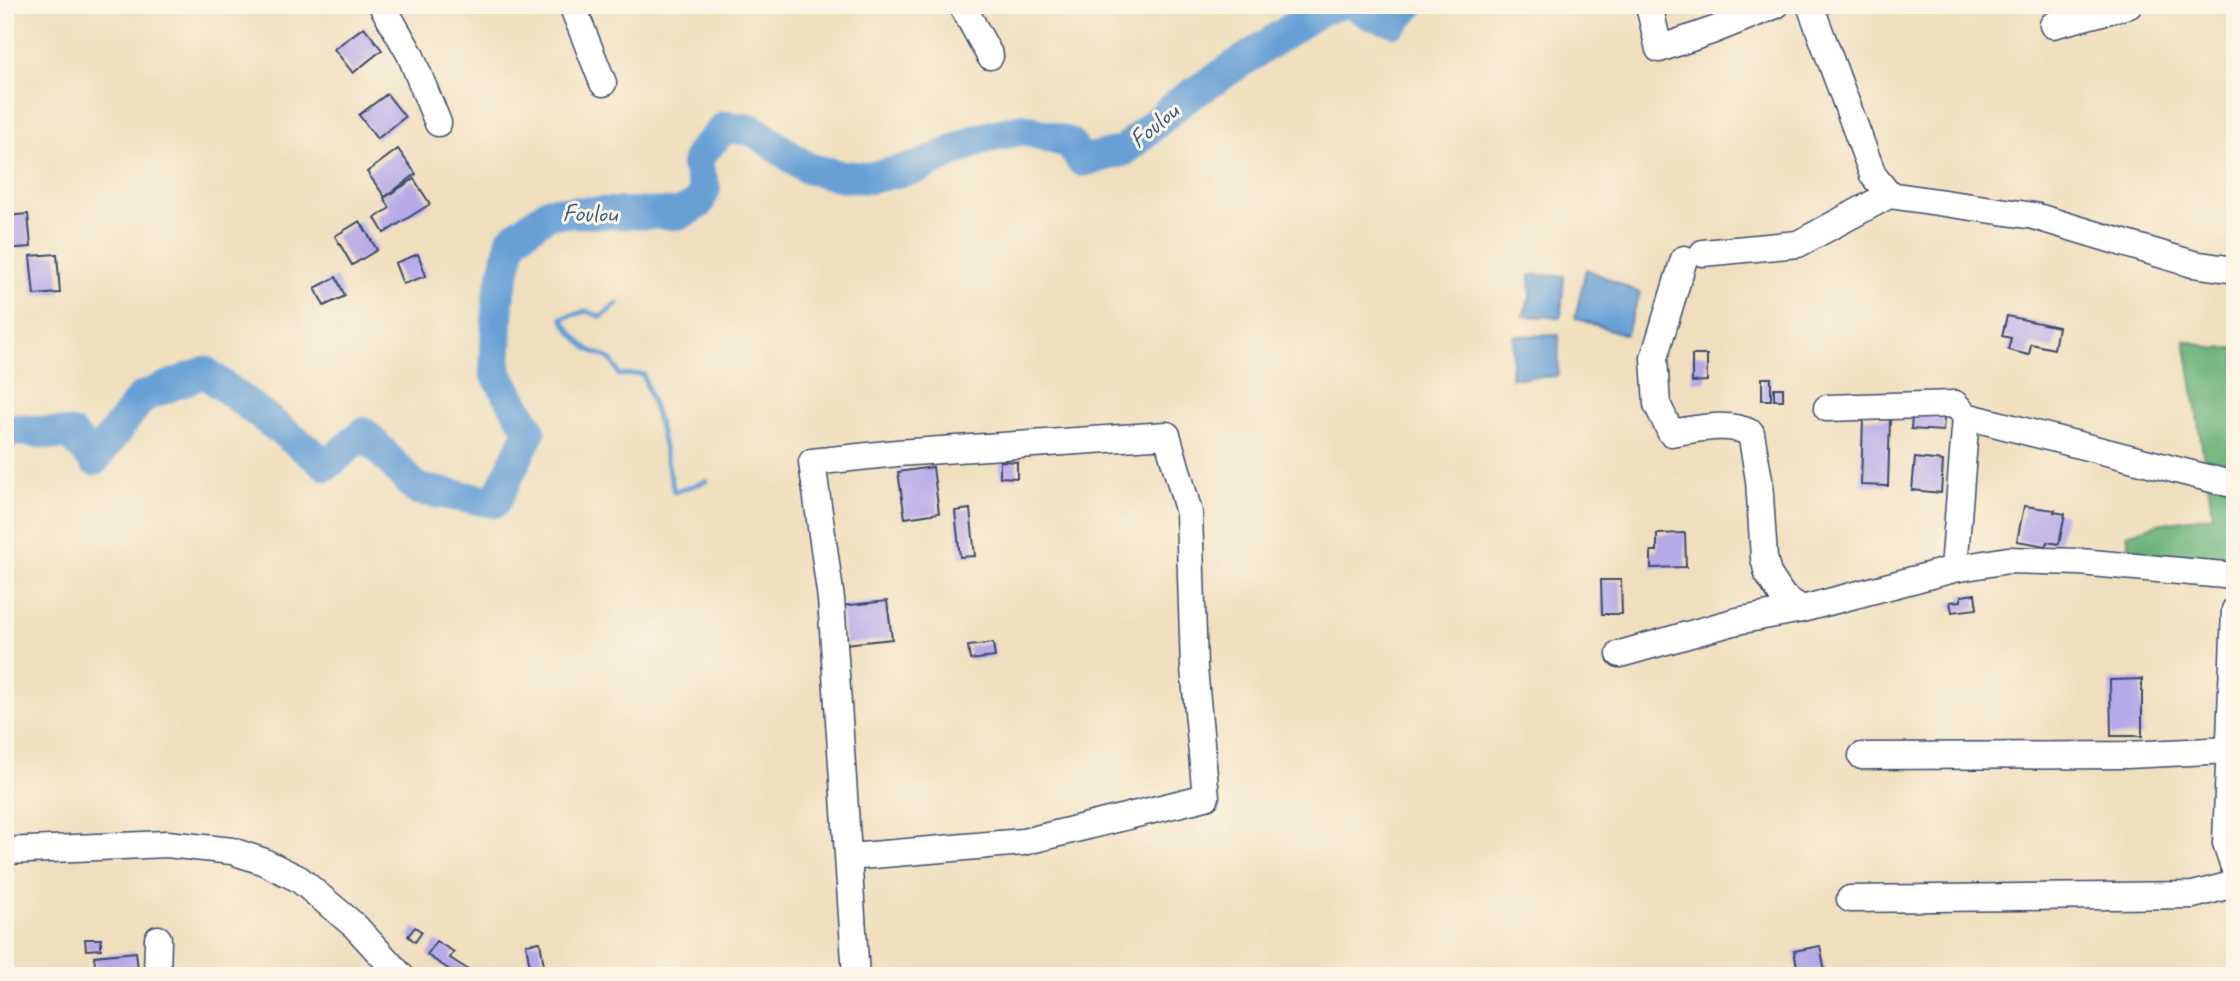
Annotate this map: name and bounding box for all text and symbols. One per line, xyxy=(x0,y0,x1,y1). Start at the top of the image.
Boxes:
water label: Foulou xyxy=(1125,96,1187,156)
water label: Foulou xyxy=(562,200,619,231)

